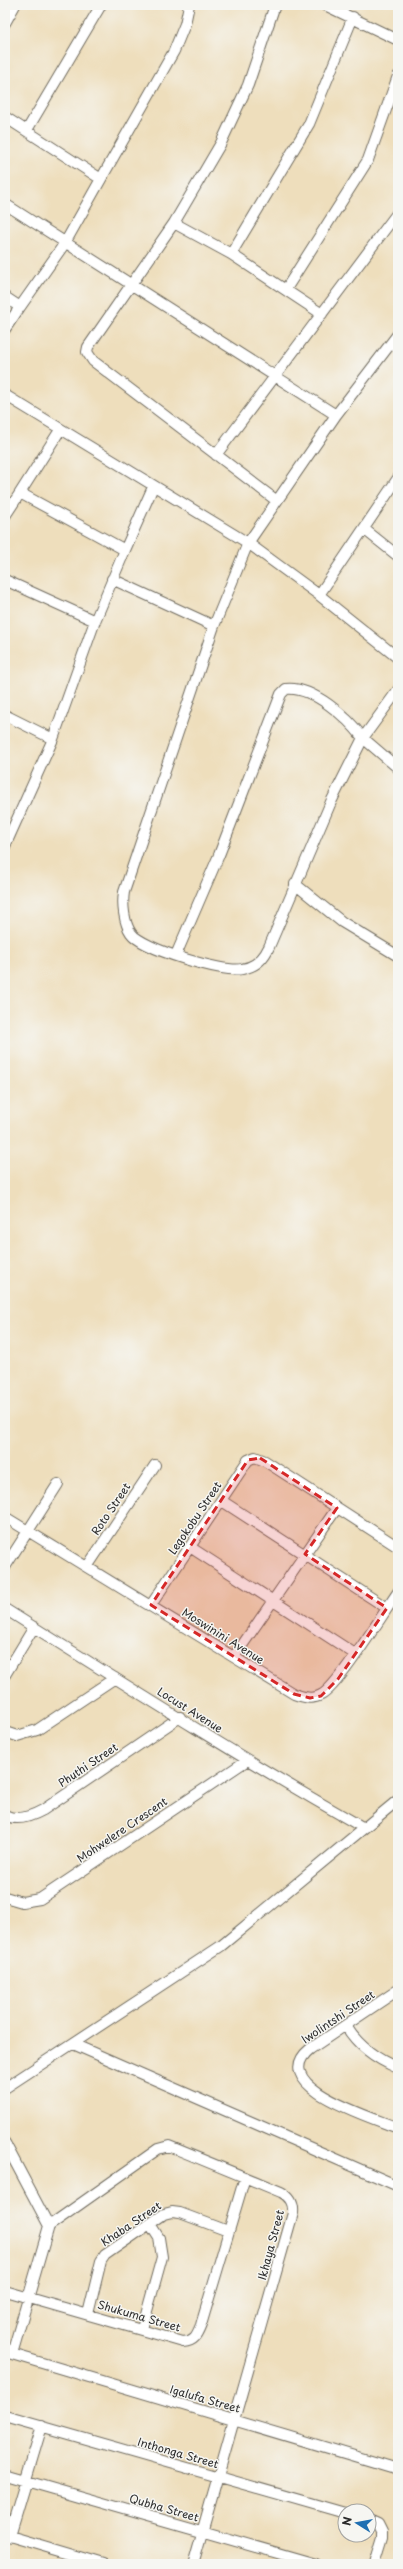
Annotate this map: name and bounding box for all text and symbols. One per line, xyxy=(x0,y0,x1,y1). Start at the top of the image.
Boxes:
street label: Legokobu Street xyxy=(164,1477,226,1558)
street label: Roto Street xyxy=(87,1479,135,1538)
street label: Moswinini Avenue xyxy=(179,1603,268,1668)
street label: Locust Avenue xyxy=(154,1683,226,1736)
street label: Phuthi Street xyxy=(55,1738,121,1791)
street label: Mohwelere Crescent xyxy=(73,1793,171,1866)
street label: Iwolintshi Street xyxy=(298,1986,378,2047)
street label: Khaba Street xyxy=(97,2197,165,2250)
street label: Ikhaya Street xyxy=(253,2207,288,2282)
street label: Shukuma Street xyxy=(96,2296,183,2336)
street label: Igalufa Street xyxy=(168,2380,243,2417)
street label: Inthonga Street xyxy=(136,2433,221,2472)
street label: Qubha Street xyxy=(127,2490,201,2526)
north arrow xyxy=(337,2503,377,2543)
text: N xyxy=(338,2515,356,2527)

